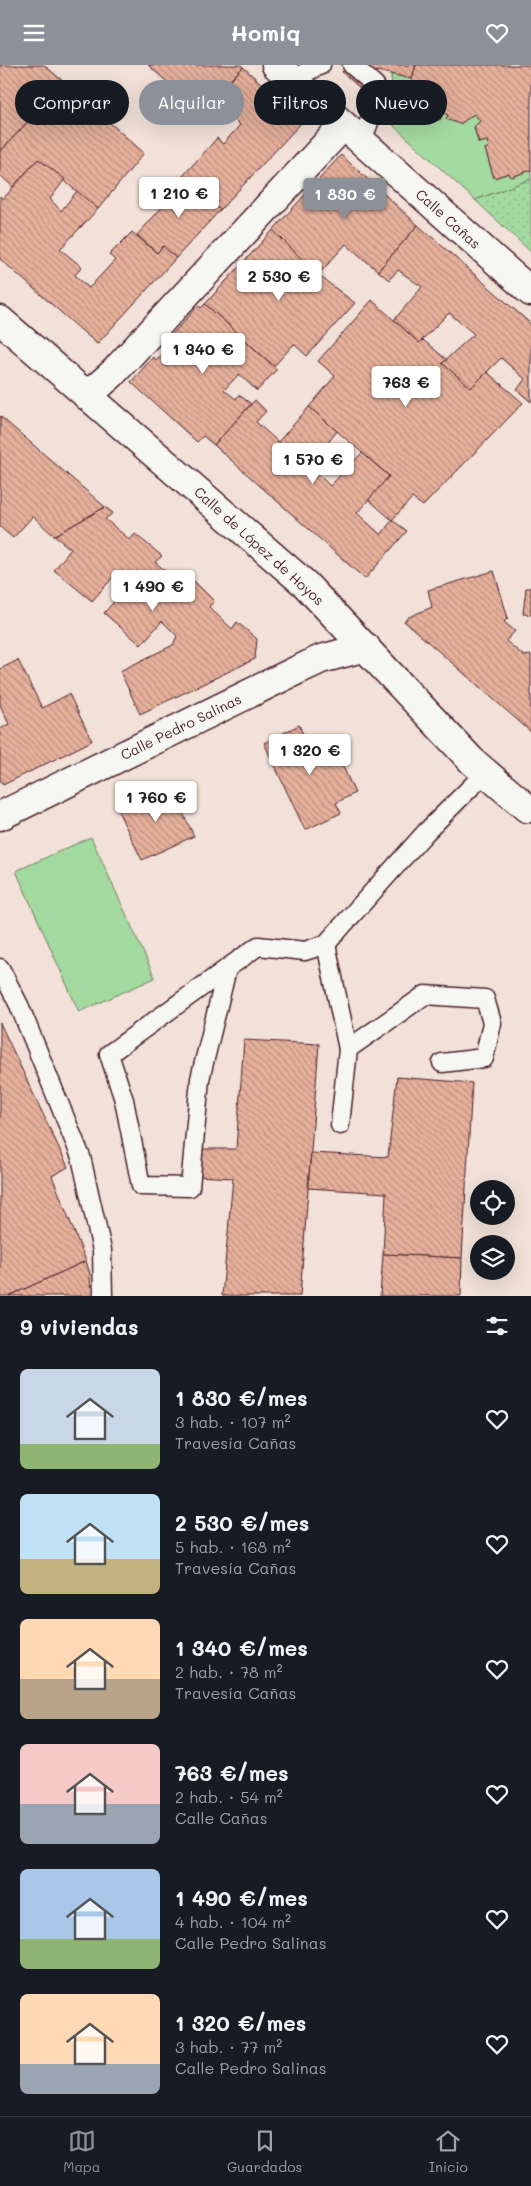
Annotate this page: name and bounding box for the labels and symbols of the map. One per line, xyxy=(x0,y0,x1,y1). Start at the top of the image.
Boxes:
pin: 1 210 € xyxy=(133,177,225,219)
pin: 1 830 € xyxy=(299,177,391,220)
street label: Calle Cañas xyxy=(412,185,485,253)
pin: 2 530 € xyxy=(233,259,325,302)
pin: 1 340 € xyxy=(157,333,249,375)
pin: 763 € xyxy=(371,365,441,408)
pin: 1 570 € xyxy=(267,443,359,485)
street label: Calle de López de Hoyos xyxy=(190,482,328,609)
pin: 1 490 € xyxy=(107,569,199,612)
street label: Calle Pedro Salinas xyxy=(117,689,244,764)
pin: 1 320 € xyxy=(264,733,356,776)
pin: 1 760 € xyxy=(110,781,202,823)

